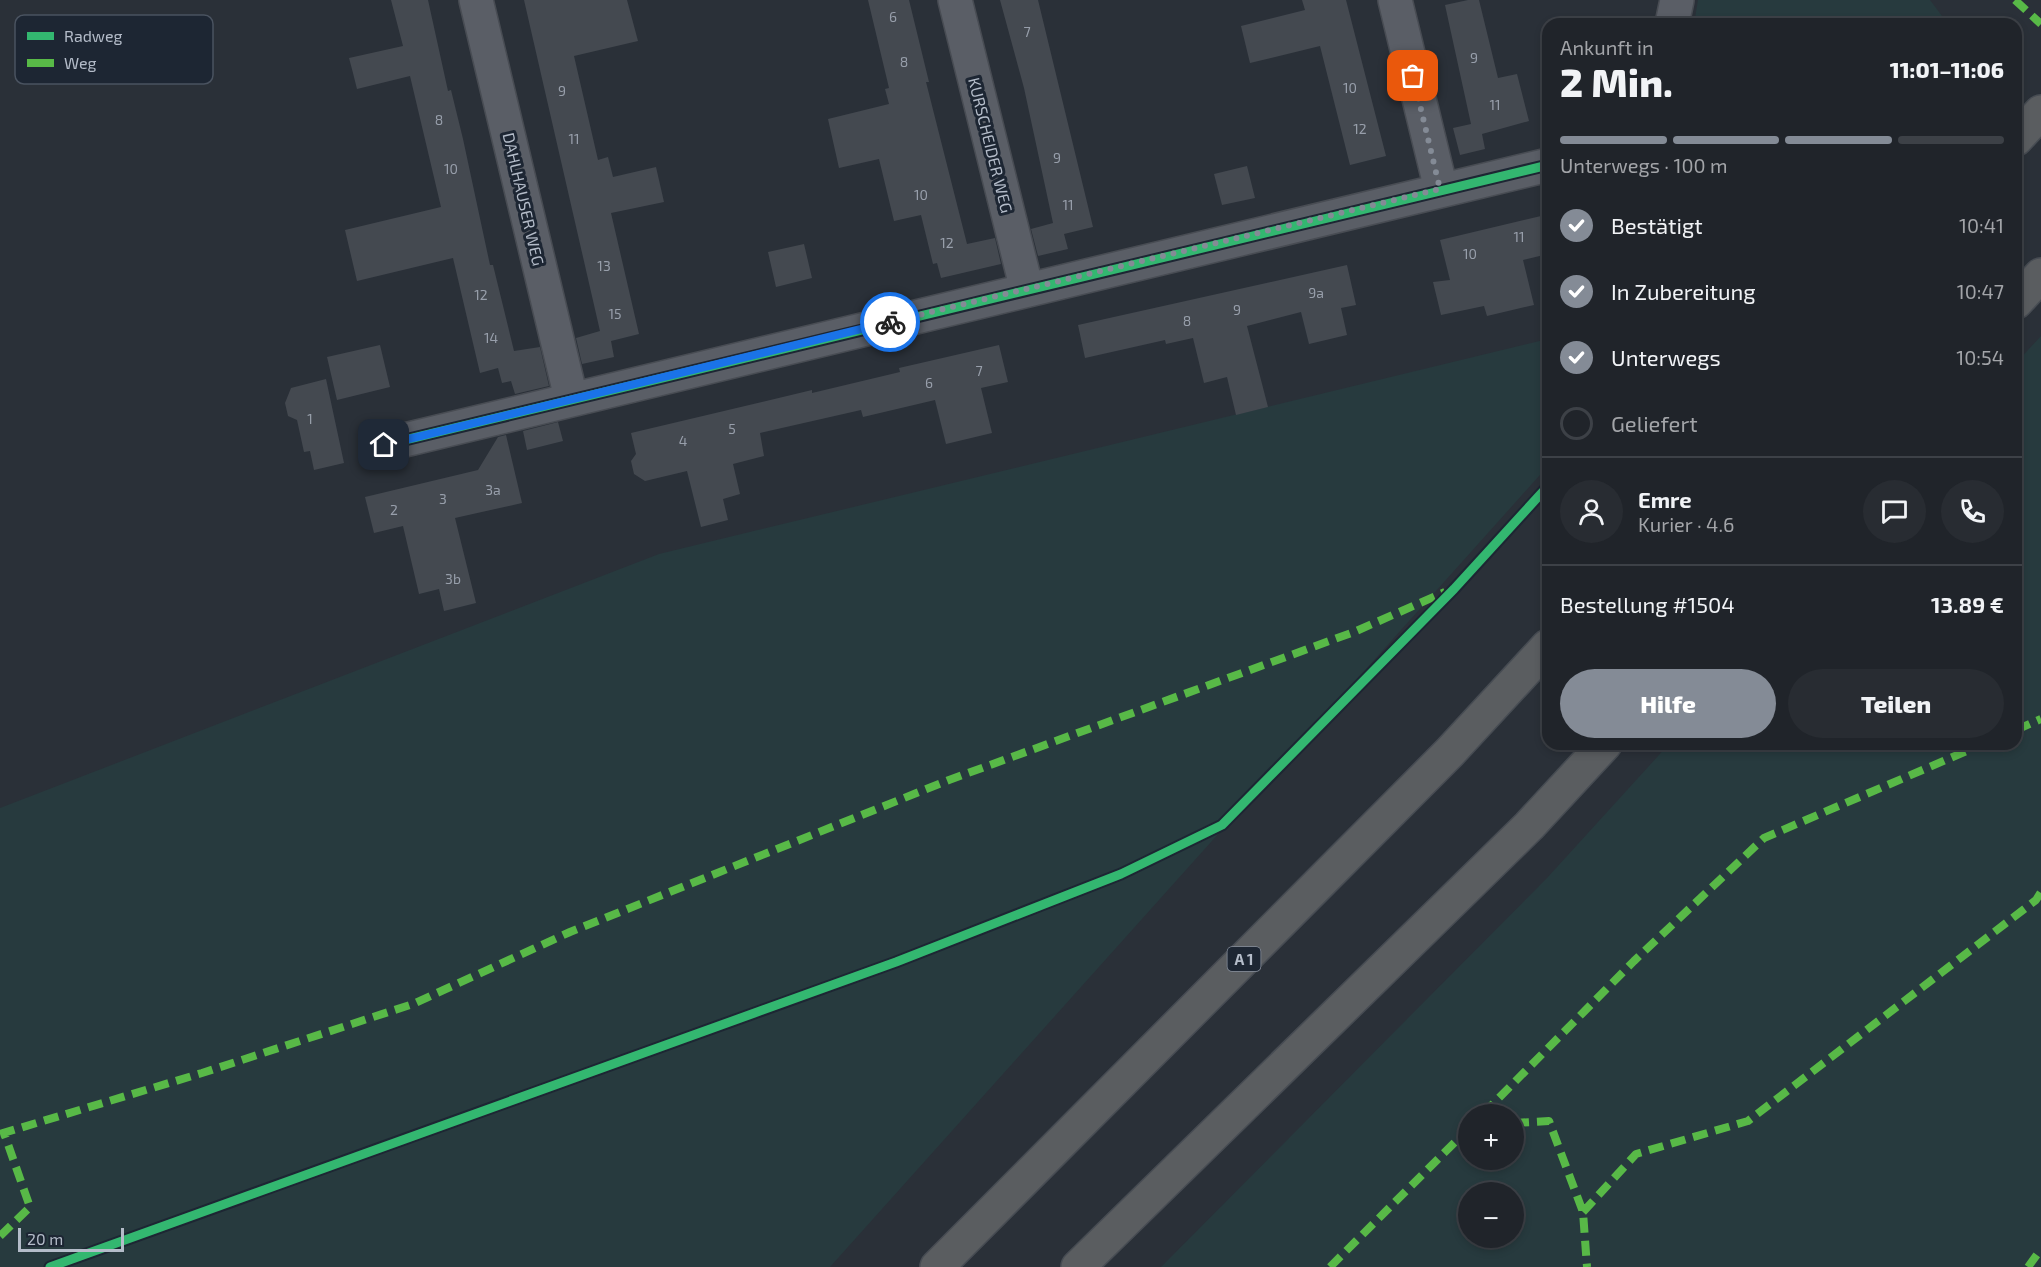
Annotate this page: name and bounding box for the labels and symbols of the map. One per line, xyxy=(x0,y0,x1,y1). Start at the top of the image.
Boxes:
house number: 6 xyxy=(889,8,897,25)
legend xyxy=(15,15,213,84)
house number: 7 xyxy=(1023,23,1031,40)
text: Radweg xyxy=(64,26,123,45)
house number: 9 xyxy=(1470,49,1478,66)
pin xyxy=(1387,50,1438,101)
text: Weg xyxy=(64,53,96,72)
house number: 8 xyxy=(900,53,908,70)
street label: KURSCHEIDER WEG xyxy=(965,75,1017,215)
house number: 10 xyxy=(1343,79,1357,96)
house number: 9 xyxy=(558,82,566,99)
house number: 11 xyxy=(1489,96,1501,113)
house number: 8 xyxy=(435,111,443,128)
house number: 12 xyxy=(1353,120,1367,137)
house number: 11 xyxy=(568,130,580,147)
street label: DAHLHAUSER WEG xyxy=(499,131,549,267)
house number: 9 xyxy=(1053,149,1061,166)
house number: 10 xyxy=(444,160,458,177)
house number: 10 xyxy=(914,186,928,203)
house number: 11 xyxy=(1062,196,1074,213)
house number: 11 xyxy=(1513,228,1525,245)
house number: 12 xyxy=(940,234,954,251)
house number: 10 xyxy=(1463,245,1477,262)
house number: 13 xyxy=(597,257,611,274)
house number: 9a xyxy=(1308,284,1324,301)
house number: 12 xyxy=(474,286,488,303)
courier xyxy=(860,292,920,352)
house number: 9 xyxy=(1233,301,1241,318)
house number: 15 xyxy=(608,305,622,322)
house number: 8 xyxy=(1183,312,1191,329)
house number: 14 xyxy=(484,329,498,346)
house number: 7 xyxy=(975,362,983,379)
house number: 6 xyxy=(925,374,933,391)
house number: 1 xyxy=(307,410,313,427)
pin xyxy=(358,419,409,470)
house number: 5 xyxy=(728,420,736,437)
house number: 4 xyxy=(679,432,687,449)
house number: 3a xyxy=(485,481,501,498)
house number: 3 xyxy=(439,490,447,507)
house number: 2 xyxy=(390,501,398,518)
house number: 3b xyxy=(445,570,461,587)
road number: A 1 xyxy=(1228,947,1260,971)
scale bar xyxy=(18,1225,124,1252)

